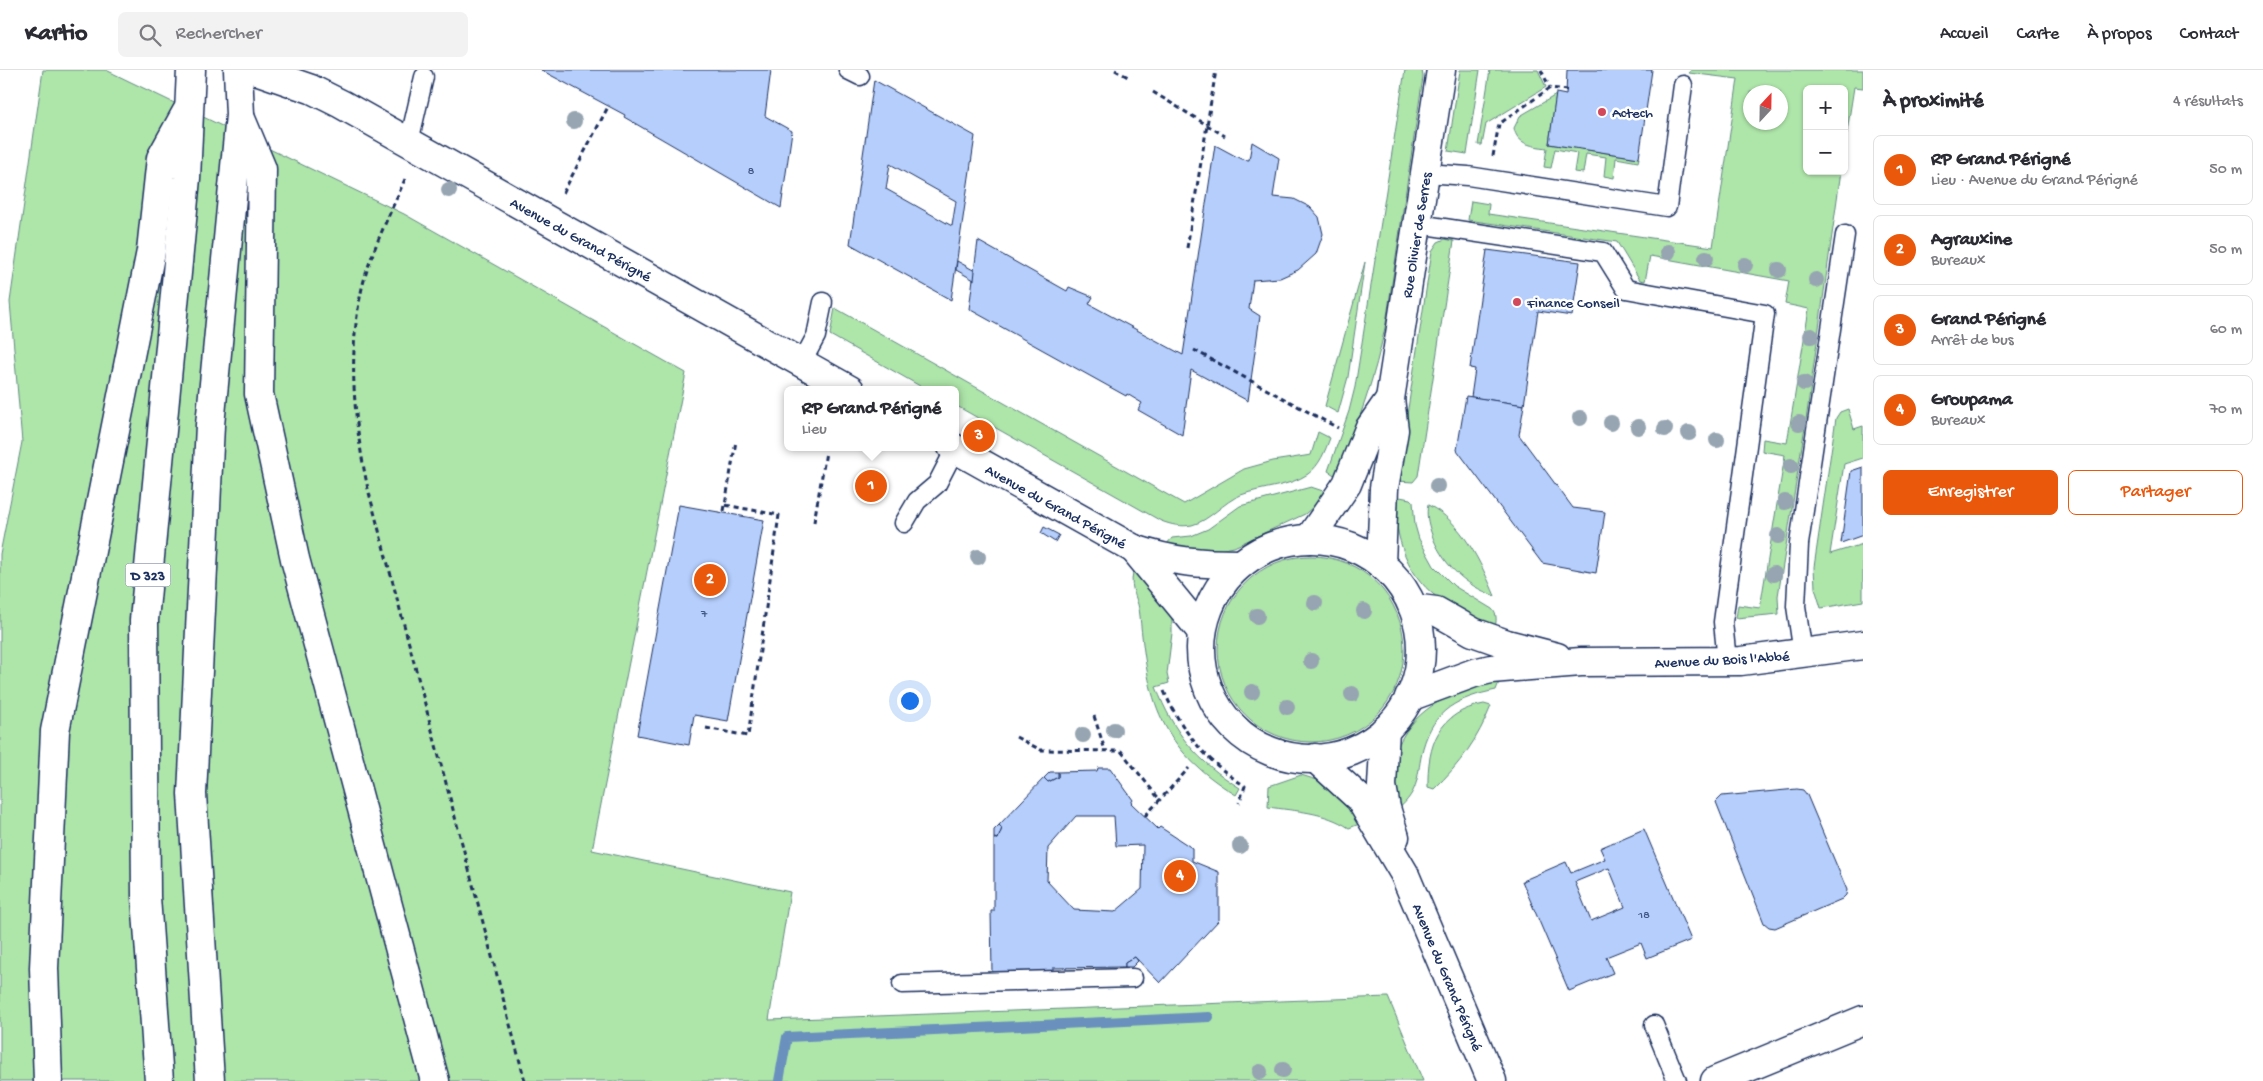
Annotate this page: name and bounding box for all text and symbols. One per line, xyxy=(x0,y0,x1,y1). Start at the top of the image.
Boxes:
search box xyxy=(118,12,468,57)
text: Kartio xyxy=(25,20,88,49)
icon: search xyxy=(136,21,164,49)
text: Rechercher xyxy=(176,23,262,46)
text: Accueil xyxy=(1940,24,1988,45)
text: Carte xyxy=(2016,24,2059,45)
text: À propos xyxy=(2087,24,2152,45)
text: Contact xyxy=(2180,24,2238,45)
north arrow xyxy=(1743,85,1788,130)
map controls xyxy=(1803,85,1848,175)
button: + xyxy=(1803,85,1848,130)
text: À proximité xyxy=(1883,90,1984,115)
text: 4 résultats xyxy=(2173,93,2243,112)
place label: Actech xyxy=(1612,105,1653,123)
marker: Actech xyxy=(1596,106,1608,118)
button: − xyxy=(1803,130,1848,175)
text: RP Grand Périgné xyxy=(1931,149,2071,172)
text: 1 xyxy=(1897,161,1903,180)
text: 50 m xyxy=(2209,161,2242,180)
house number: 8 xyxy=(748,165,755,179)
street label: Rue Olivier de Serres xyxy=(1399,171,1437,299)
text: Lieu · Avenue du Grand Périgné xyxy=(1931,172,2138,191)
street label: Avenue du Grand Périgné xyxy=(506,194,654,287)
text: Agrauxine xyxy=(1931,229,2012,252)
text: 2 xyxy=(1896,241,1904,260)
text: 50 m xyxy=(2209,241,2242,260)
text: Bureaux xyxy=(1931,252,1985,271)
place label: Finance Conseil xyxy=(1526,295,1620,313)
marker: Finance Conseil xyxy=(1511,296,1523,308)
text: Grand Périgné xyxy=(1931,309,2046,332)
text: 3 xyxy=(1896,321,1904,340)
text: 60 m xyxy=(2210,321,2242,340)
text: Arrêt de bus xyxy=(1931,332,2014,351)
popup xyxy=(784,386,959,451)
text: Groupama xyxy=(1931,389,2012,412)
text: RP Grand Périgné xyxy=(802,398,941,421)
text: 4 xyxy=(1896,401,1904,420)
text: 70 m xyxy=(2209,401,2242,420)
text: Bureaux xyxy=(1931,412,1985,431)
pin: 3 xyxy=(963,417,995,455)
text: Lieu xyxy=(802,421,827,440)
street label: Avenue du Grand Périgné xyxy=(981,461,1129,554)
pin: 1 xyxy=(855,467,887,505)
button: Enregistrer xyxy=(1883,470,2058,515)
button: Partager xyxy=(2068,470,2243,515)
pin: 2 xyxy=(694,561,726,599)
road number: D 323 xyxy=(126,564,170,586)
house number: 7 xyxy=(700,608,708,622)
street label: Avenue du Bois l'Abbé xyxy=(1654,648,1790,674)
your location xyxy=(897,688,923,714)
pin: 4 xyxy=(1164,857,1196,895)
street label: Avenue du Grand Périgné xyxy=(1407,901,1486,1055)
house number: 18 xyxy=(1637,909,1650,923)

